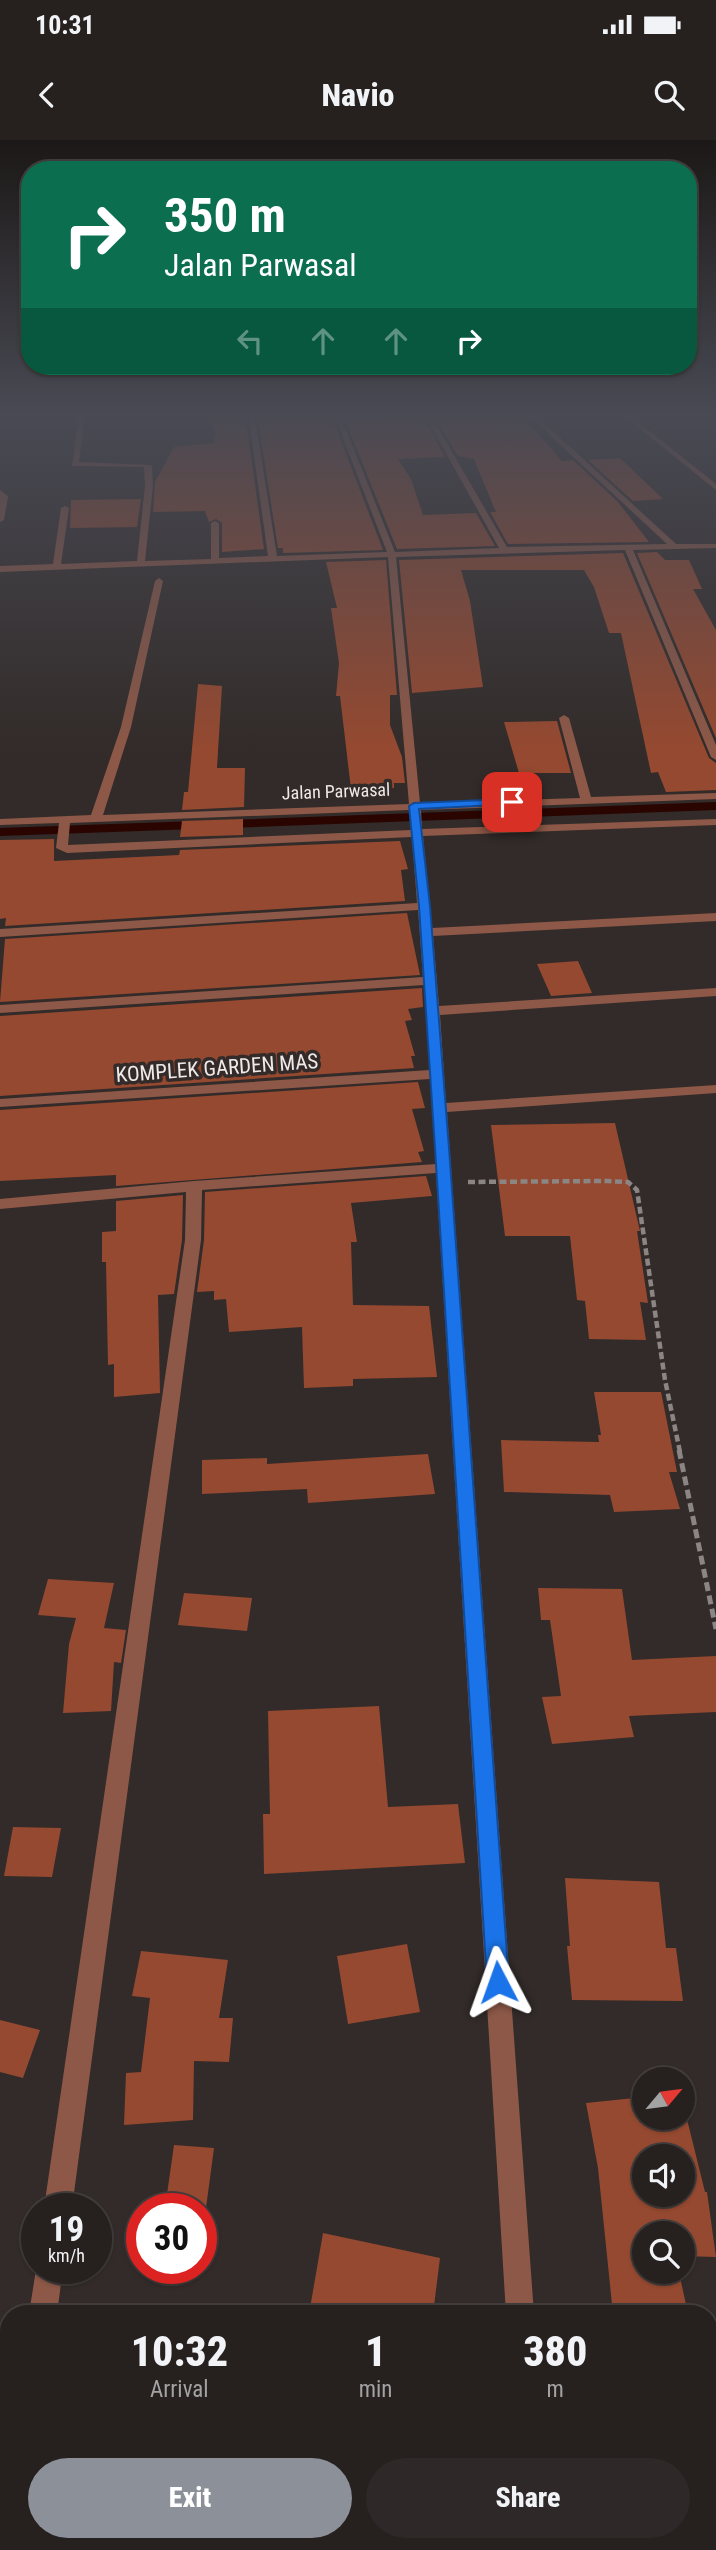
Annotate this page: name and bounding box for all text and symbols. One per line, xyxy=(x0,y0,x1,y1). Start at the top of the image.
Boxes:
text: 10:31 xyxy=(35,10,95,40)
icon: back xyxy=(28,76,66,114)
text: Navio xyxy=(322,76,394,114)
icon: search xyxy=(650,76,688,114)
text: 350 m xyxy=(164,187,286,244)
icon: right xyxy=(49,189,140,280)
text: Jalan Parwasal xyxy=(164,246,357,284)
icon: left xyxy=(231,322,269,360)
icon: ahead xyxy=(304,322,342,360)
icon: ahead xyxy=(377,322,415,360)
icon: right xyxy=(450,322,488,360)
pin xyxy=(482,772,542,832)
street label: Jalan Parwasal xyxy=(281,779,391,803)
icon: arrive xyxy=(493,783,531,821)
street label: KOMPLEK GARDEN MAS xyxy=(115,1049,319,1087)
position arrow xyxy=(461,1945,535,2019)
north arrow xyxy=(632,2067,695,2130)
map controls xyxy=(632,2067,695,2284)
button: sound xyxy=(632,2144,695,2207)
speed limit sign: 30 xyxy=(126,2193,217,2284)
text: 19 xyxy=(49,2209,84,2250)
button: search xyxy=(632,2221,695,2284)
text: km/h xyxy=(48,2245,85,2266)
text: 10:32 xyxy=(131,2327,228,2376)
text: 1 xyxy=(365,2327,386,2376)
text: 380 xyxy=(523,2327,587,2376)
text: Arrival xyxy=(150,2376,209,2403)
text: min xyxy=(359,2376,392,2403)
text: m xyxy=(547,2376,564,2403)
button: Exit xyxy=(28,2458,352,2538)
button: Share xyxy=(366,2458,690,2538)

